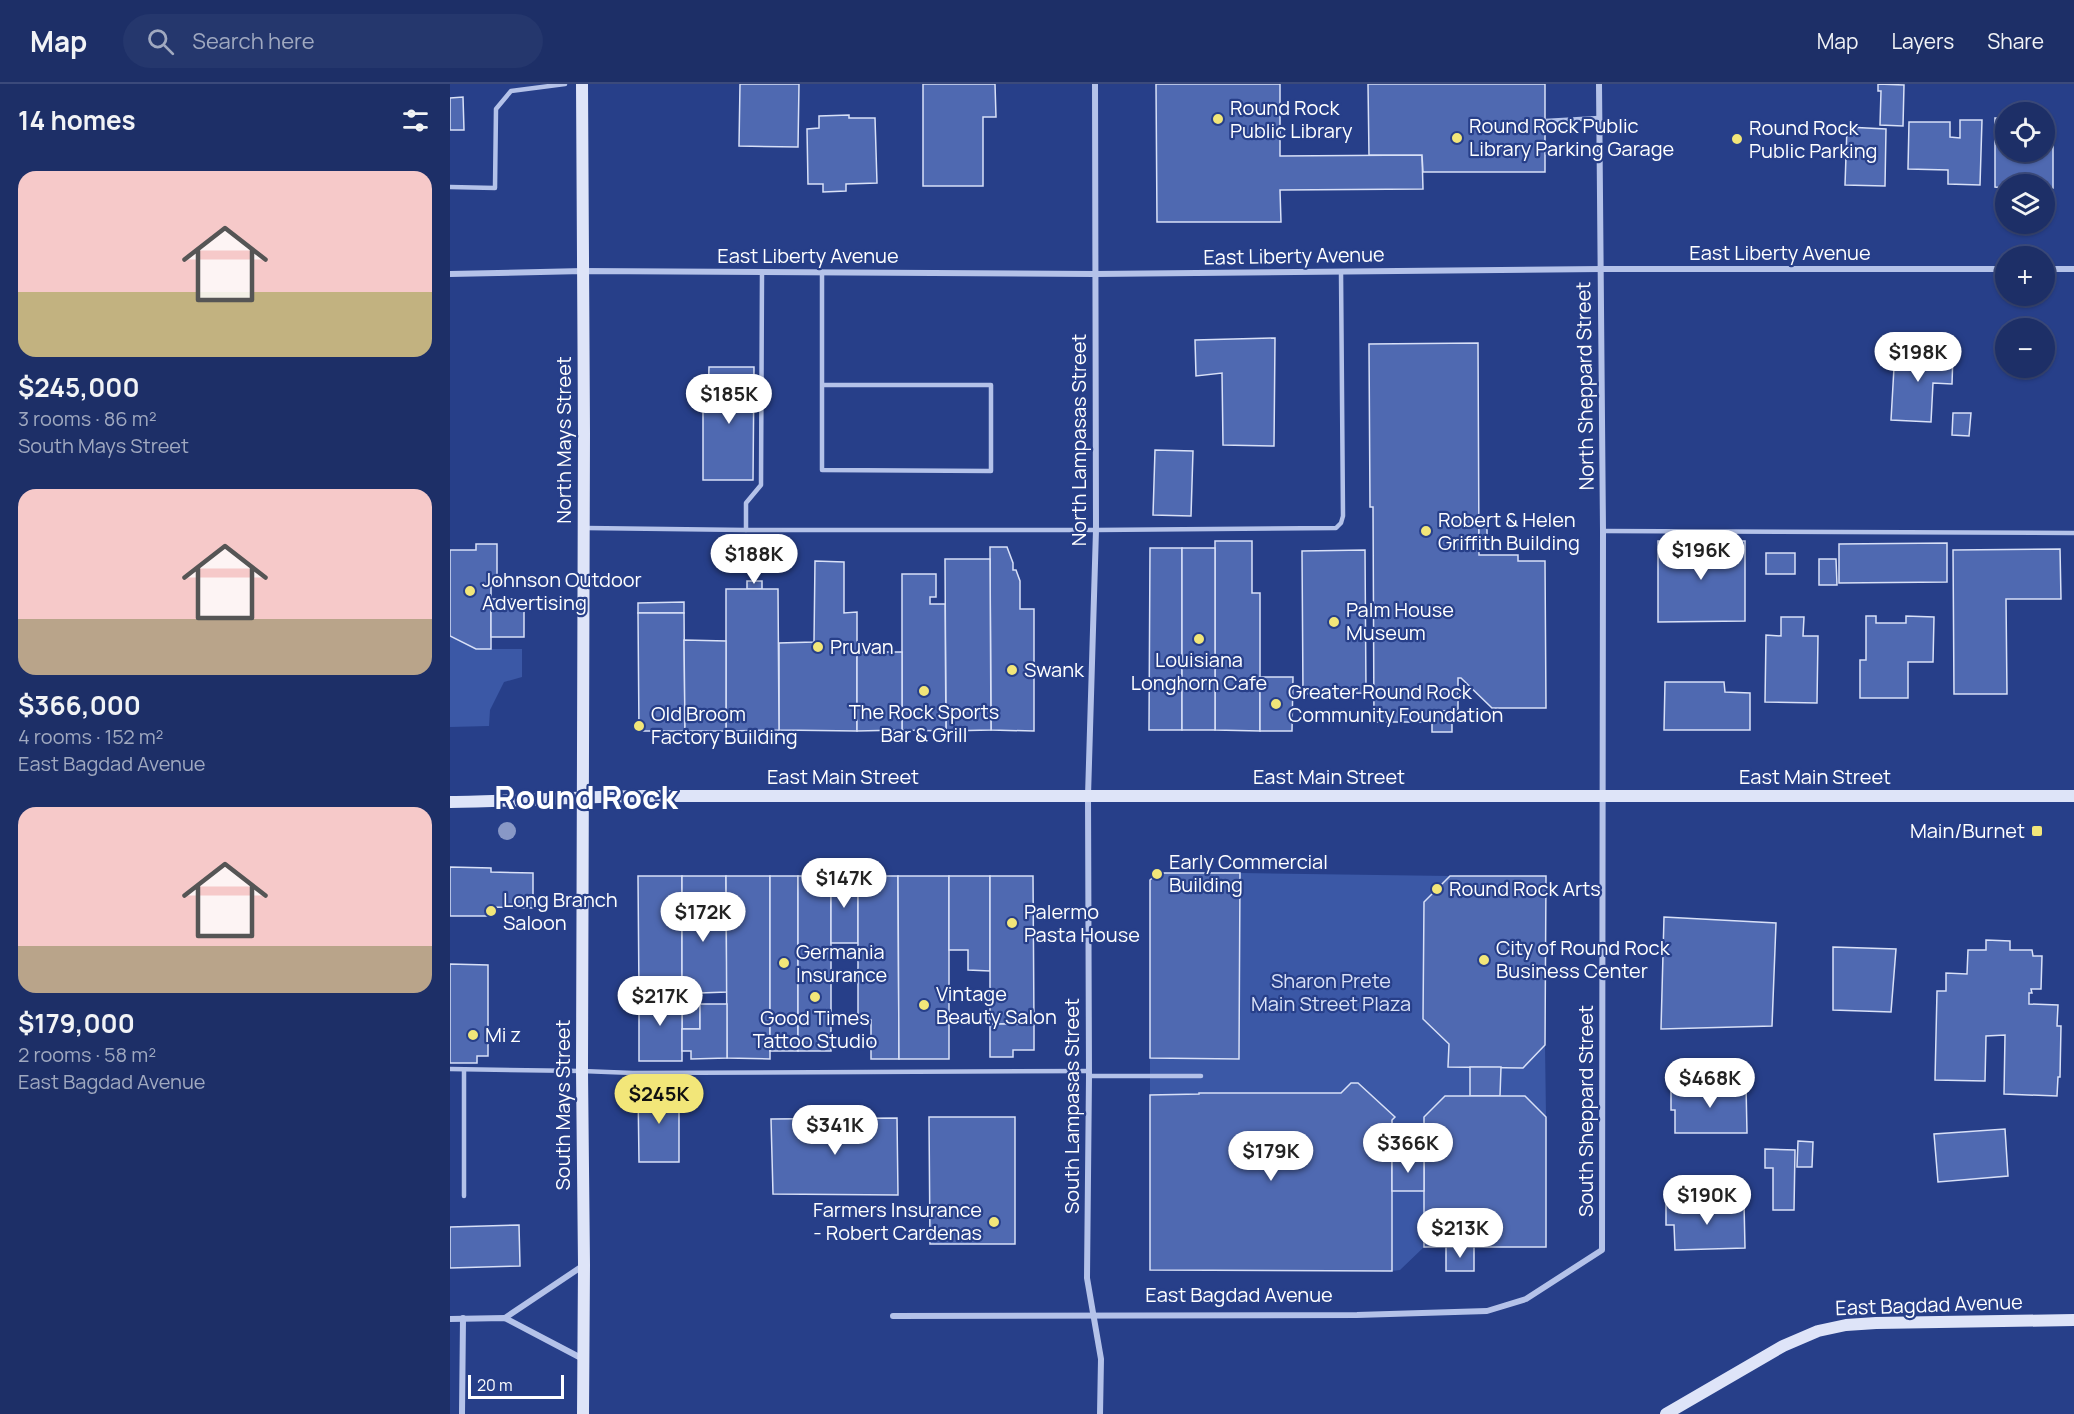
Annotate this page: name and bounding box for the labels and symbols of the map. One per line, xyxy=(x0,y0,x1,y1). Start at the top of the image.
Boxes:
place label: Round Rock Public Library xyxy=(1230,94,1353,144)
marker: Round Rock Public Library xyxy=(1211,112,1225,126)
place label: Round Rock Public Library Parking Garage xyxy=(1469,112,1674,162)
place label: Round Rock Public Parking xyxy=(1749,114,1877,164)
marker: Round Rock Public Library Parking Garage xyxy=(1450,131,1464,145)
marker: Round Rock Public Parking xyxy=(1730,132,1744,146)
street label: East Liberty Avenue xyxy=(1689,239,1871,266)
street label: East Liberty Avenue xyxy=(1203,240,1385,271)
street label: East Liberty Avenue xyxy=(717,242,899,269)
street label: North Sheppard Street xyxy=(1569,281,1600,491)
pin: $198K xyxy=(1876,332,1960,383)
street label: North Lampasas Street xyxy=(1065,334,1092,546)
street label: North Mays Street xyxy=(550,356,577,524)
pin: $185K xyxy=(687,374,771,425)
place label: Robert & Helen Griffith Building xyxy=(1438,506,1580,556)
marker: Robert & Helen Griffith Building xyxy=(1419,524,1433,538)
pin: $196K xyxy=(1659,530,1743,581)
pin: $188K xyxy=(712,534,796,585)
place label: Johnson Outdoor Advertising xyxy=(482,566,642,616)
marker: Johnson Outdoor Advertising xyxy=(463,584,477,598)
place label: Palm House Museum xyxy=(1346,596,1454,646)
marker: Palm House Museum xyxy=(1327,615,1341,629)
marker: Louisiana Longhorn Cafe xyxy=(1192,632,1206,646)
place label: Pruvan xyxy=(830,633,894,660)
marker: Pruvan xyxy=(811,640,825,654)
place label: Louisiana Longhorn Cafe xyxy=(1131,646,1267,696)
place label: Swank xyxy=(1024,656,1085,683)
marker: Swank xyxy=(1005,663,1019,677)
place label: Greater Round Rock Community Foundation xyxy=(1288,678,1503,728)
marker: The Rock Sports Bar & Grill xyxy=(917,684,931,698)
marker: Greater Round Rock Community Foundation xyxy=(1269,697,1283,711)
place label: The Rock Sports Bar & Grill xyxy=(849,698,999,748)
place label: Old Broom Factory Building xyxy=(651,700,798,750)
marker: Old Broom Factory Building xyxy=(632,719,646,733)
street label: East Main Street xyxy=(767,763,919,790)
street label: East Main Street xyxy=(1253,763,1405,790)
street label: East Main Street xyxy=(1739,763,1891,790)
district label: Round Rock xyxy=(494,775,678,819)
place label: Main/Burnet xyxy=(1910,817,2025,844)
marker: Main/Burnet xyxy=(2030,824,2044,838)
place label: Early Commercial Building xyxy=(1169,848,1328,898)
pin: $147K xyxy=(802,858,886,909)
marker: Early Commercial Building xyxy=(1150,867,1164,881)
place label: Round Rock Arts xyxy=(1449,875,1601,902)
marker: Round Rock Arts xyxy=(1430,882,1444,896)
place label: Long Branch Saloon xyxy=(503,886,618,936)
pin: $172K xyxy=(661,892,745,943)
place label: Palermo Pasta House xyxy=(1024,898,1140,948)
marker: Long Branch Saloon xyxy=(484,904,498,918)
marker: Palermo Pasta House xyxy=(1005,916,1019,930)
place label: City of Round Rock Business Center xyxy=(1496,934,1671,984)
place label: Germania Insurance xyxy=(796,938,887,988)
marker: City of Round Rock Business Center xyxy=(1477,953,1491,967)
marker: Germania Insurance xyxy=(777,956,791,970)
park label: Sharon Prete Main Street Plaza xyxy=(1251,967,1411,1017)
pin: $217K xyxy=(618,976,702,1027)
place label: Vintage Beauty Salon xyxy=(936,980,1057,1030)
marker: Good Times Tattoo Studio xyxy=(808,990,822,1004)
marker: Vintage Beauty Salon xyxy=(917,998,931,1012)
street label: South Lampasas Street xyxy=(1058,998,1085,1214)
place label: Good Times Tattoo Studio xyxy=(753,1004,878,1054)
street label: South Sheppard Street xyxy=(1572,1005,1599,1217)
street label: South Mays Street xyxy=(549,1019,576,1191)
place label: Mi z xyxy=(485,1021,521,1048)
marker: Mi z xyxy=(466,1028,480,1042)
pin: $468K xyxy=(1668,1058,1752,1109)
pin: $245K xyxy=(617,1074,701,1125)
pin: $341K xyxy=(793,1105,877,1156)
pin: $366K xyxy=(1366,1123,1450,1174)
pin: $179K xyxy=(1229,1131,1313,1182)
pin: $190K xyxy=(1665,1175,1749,1226)
place label: Farmers Insurance - Robert Cardenas xyxy=(813,1196,982,1246)
pin: $213K xyxy=(1418,1208,1502,1259)
marker: Farmers Insurance - Robert Cardenas xyxy=(987,1215,1001,1229)
street label: East Bagdad Avenue xyxy=(1145,1281,1333,1308)
street label: East Bagdad Avenue xyxy=(1835,1288,2023,1321)
scale bar xyxy=(468,1372,564,1400)

